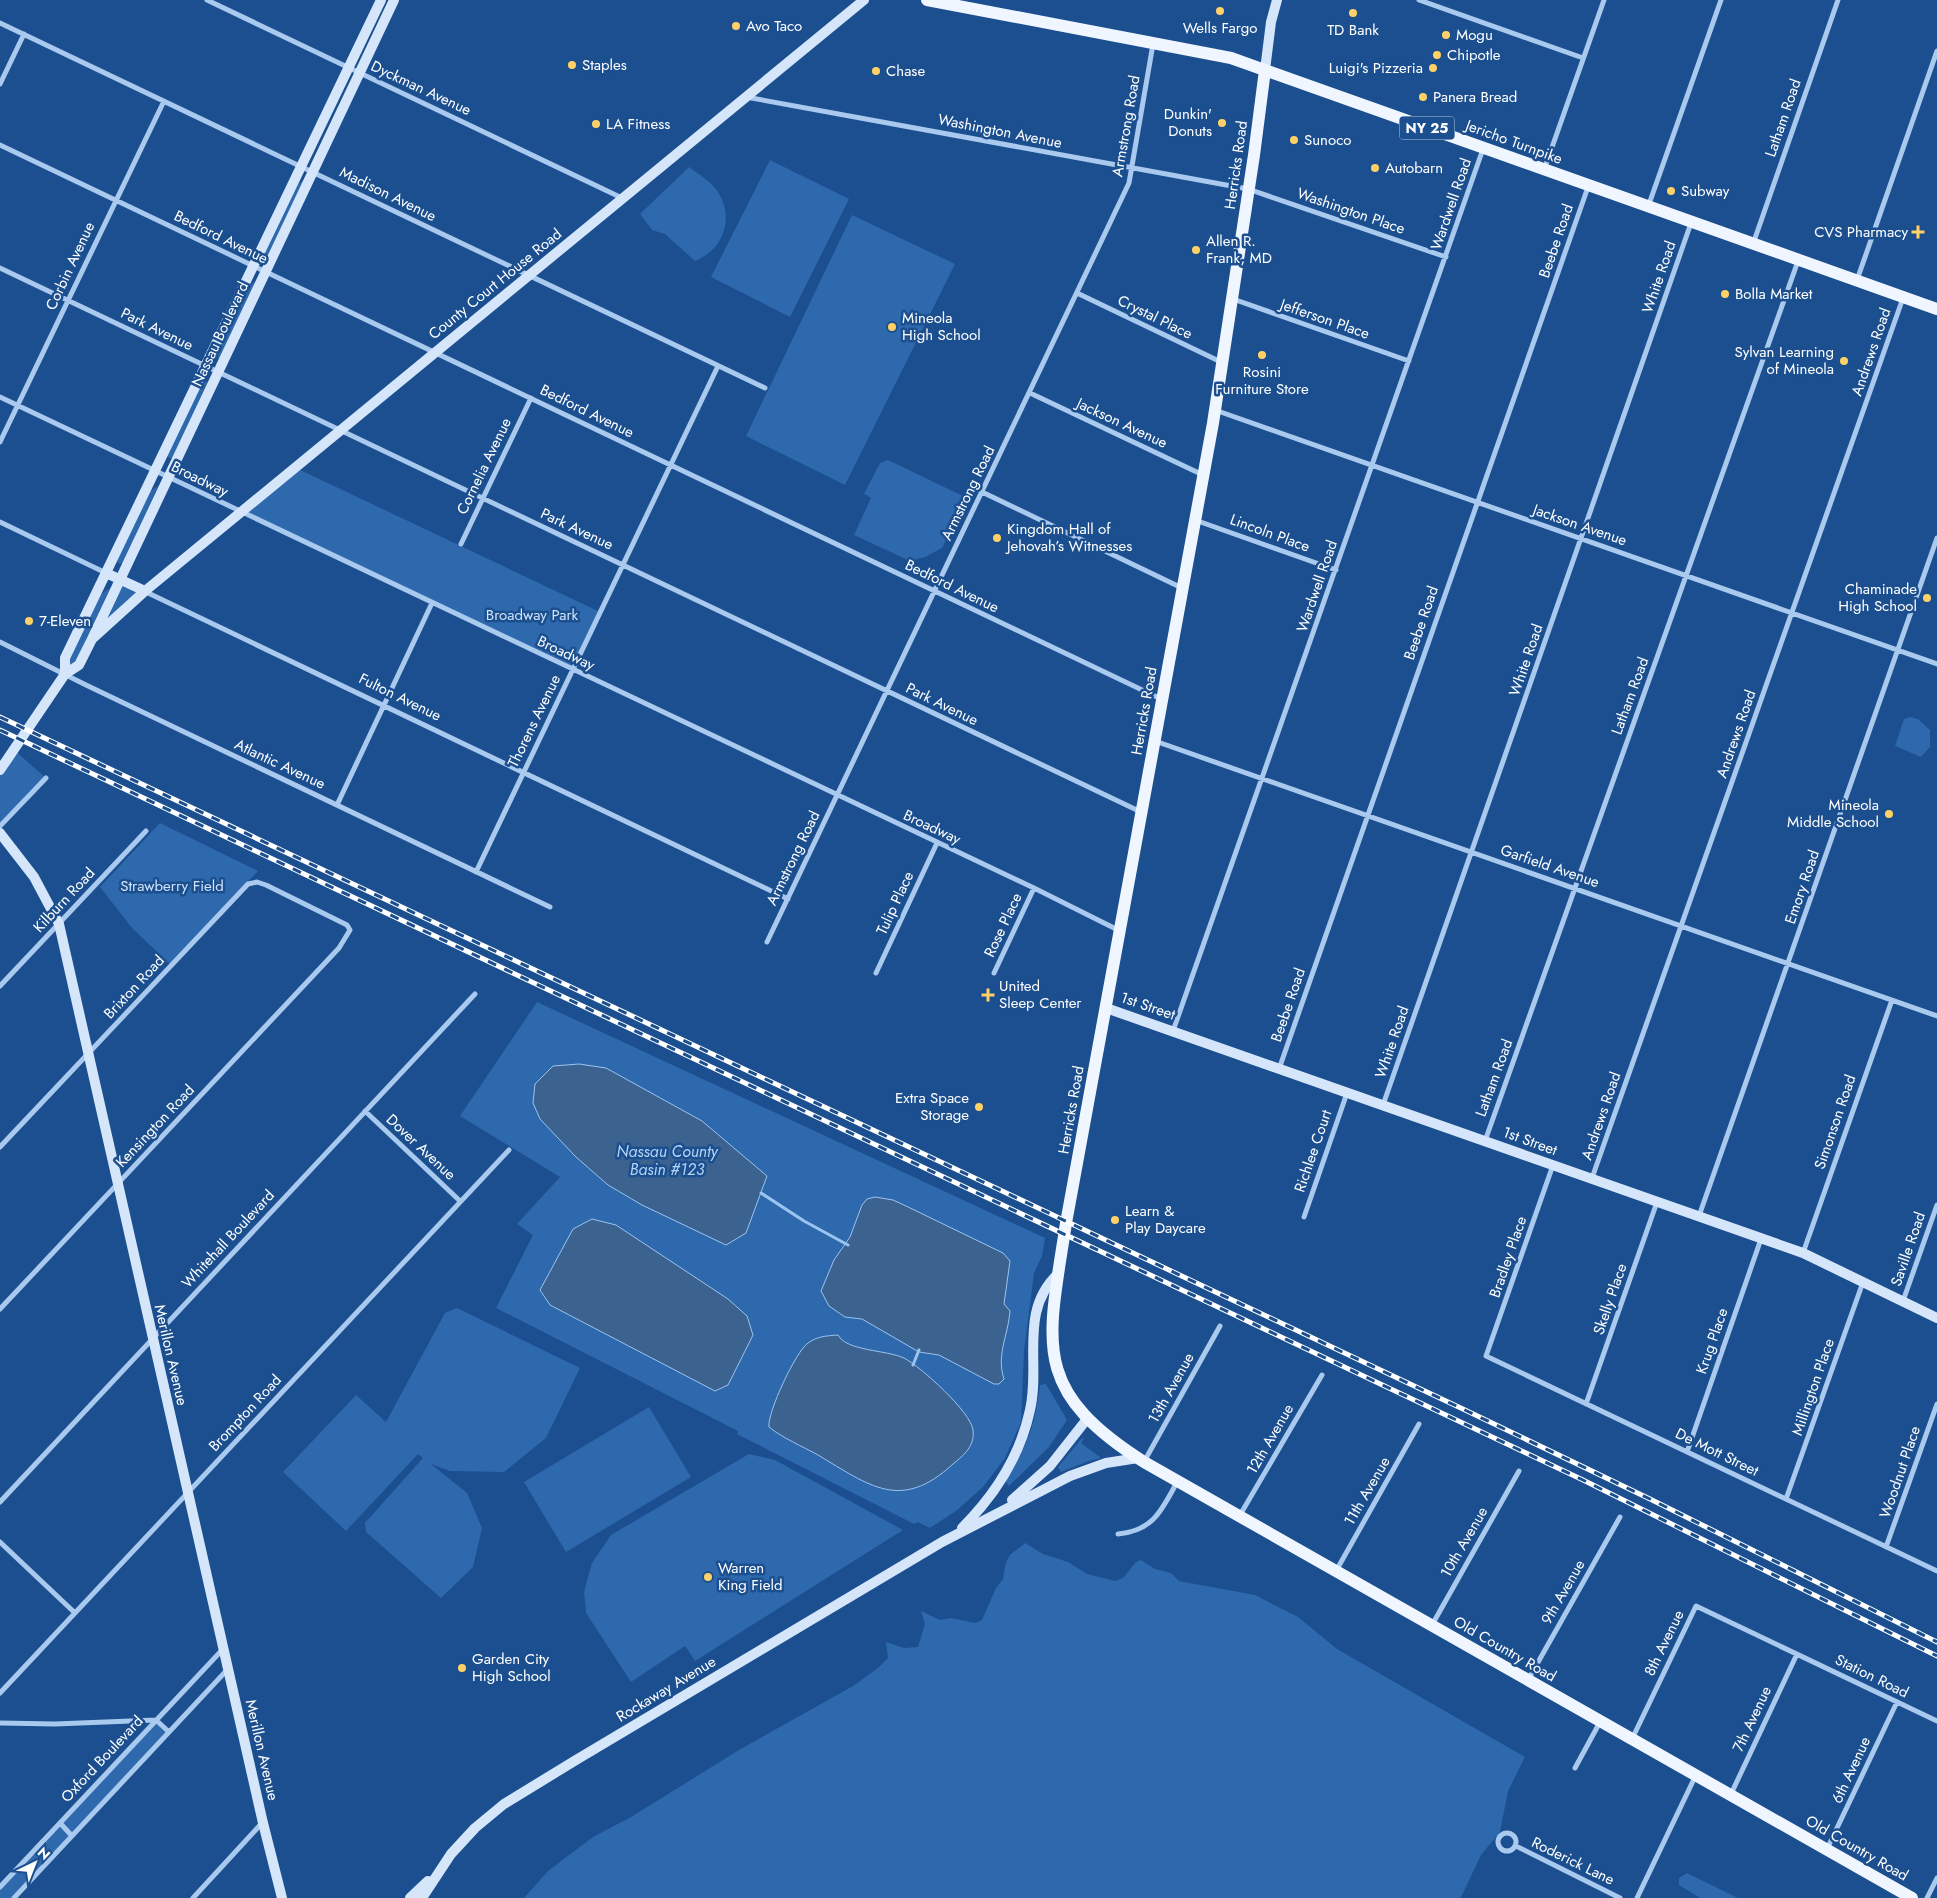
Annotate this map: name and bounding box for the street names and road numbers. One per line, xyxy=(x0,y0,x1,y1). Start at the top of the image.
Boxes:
street label: Dyckman Avenue xyxy=(367,55,475,121)
street label: Armstrong Road xyxy=(1106,73,1146,179)
street label: Latham Road xyxy=(1759,76,1807,160)
street label: Washington Avenue xyxy=(936,108,1064,154)
street label: Jericho Turnpike xyxy=(1461,114,1566,170)
road number: NY 25 xyxy=(1400,116,1454,140)
street label: Herricks Road xyxy=(1219,119,1253,211)
street label: Wardwell Road xyxy=(1425,155,1477,253)
street label: Madison Avenue xyxy=(336,161,440,227)
street label: Washington Place xyxy=(1294,182,1408,240)
street label: Beebe Road xyxy=(1533,201,1579,281)
street label: Bedford Avenue xyxy=(170,205,272,269)
street label: Corbin Avenue xyxy=(40,218,100,314)
street label: County Court House Road xyxy=(424,223,566,345)
street label: White Road xyxy=(1636,238,1682,316)
street label: Nassau Boulevard xyxy=(186,278,254,390)
street label: Crystal Place xyxy=(1114,289,1196,345)
street label: Jefferson Place xyxy=(1275,293,1373,345)
street label: Park Avenue xyxy=(117,302,197,356)
street label: Andrews Road xyxy=(1846,305,1896,399)
street label: Bedford Avenue xyxy=(536,379,638,443)
street label: Jackson Avenue xyxy=(1071,391,1171,454)
street label: Cornelia Avenue xyxy=(451,414,517,518)
street label: Armstrong Road xyxy=(936,442,1000,544)
street label: Broadway xyxy=(168,456,233,502)
street label: Jackson Avenue xyxy=(1528,498,1630,551)
street label: Park Avenue xyxy=(537,503,617,556)
street label: Lincoln Place xyxy=(1227,508,1313,558)
street label: Wardwell Road xyxy=(1291,537,1343,635)
street label: Bedford Avenue xyxy=(901,554,1003,618)
street label: Beebe Road xyxy=(1398,583,1444,663)
street label: White Road xyxy=(1503,621,1549,699)
street label: Broadway xyxy=(534,630,599,676)
street label: Latham Road xyxy=(1606,654,1654,738)
street label: Herricks Road xyxy=(1125,665,1163,757)
street label: Fulton Avenue xyxy=(355,668,445,727)
street label: Thorens Avenue xyxy=(502,671,566,771)
street label: Park Avenue xyxy=(902,677,982,731)
street label: Andrews Road xyxy=(1711,687,1761,781)
street label: Atlantic Avenue xyxy=(231,733,329,795)
street label: Broadway xyxy=(900,804,965,850)
street label: Armstrong Road xyxy=(761,807,825,909)
street label: Garfield Avenue xyxy=(1498,839,1603,893)
street label: Emory Road xyxy=(1779,847,1825,927)
street label: Kilburn Road xyxy=(28,862,100,938)
street label: Tulip Place xyxy=(871,867,919,938)
street label: Rose Place xyxy=(979,889,1028,961)
street label: Brixton Road xyxy=(99,950,169,1024)
street label: Beebe Road xyxy=(1265,965,1311,1045)
street label: 1st Street xyxy=(1118,986,1179,1026)
street label: White Road xyxy=(1369,1003,1415,1081)
street label: Latham Road xyxy=(1470,1036,1518,1120)
street label: Herricks Road xyxy=(1052,1064,1090,1156)
street label: Andrews Road xyxy=(1576,1069,1626,1163)
street label: Simonson Road xyxy=(1809,1072,1861,1172)
street label: Kensington Road xyxy=(111,1080,199,1172)
street label: Richlee Court xyxy=(1289,1106,1338,1195)
street label: Dover Avenue xyxy=(381,1109,461,1185)
street label: 1st Street xyxy=(1500,1121,1561,1161)
street label: Whitehall Boulevard xyxy=(177,1185,279,1293)
street label: Saville Road xyxy=(1885,1209,1931,1289)
street label: Bradley Place xyxy=(1484,1213,1532,1301)
street label: Skelly Place xyxy=(1588,1260,1633,1338)
street label: Merillon Avenue xyxy=(149,1302,193,1408)
street label: Krug Place xyxy=(1690,1305,1734,1377)
street label: Millington Place xyxy=(1786,1335,1840,1438)
street label: 13th Avenue xyxy=(1143,1348,1200,1427)
street label: Brompton Road xyxy=(203,1370,287,1456)
street label: 12th Avenue xyxy=(1241,1399,1299,1478)
street label: De Mott Street xyxy=(1672,1422,1763,1482)
street label: Woodnut Place xyxy=(1874,1423,1926,1521)
street label: 11th Avenue xyxy=(1338,1452,1396,1529)
street label: 10th Avenue xyxy=(1435,1502,1493,1581)
street label: 9th Avenue xyxy=(1536,1555,1590,1628)
street label: 8th Avenue xyxy=(1639,1606,1690,1680)
street label: Old Country Road xyxy=(1450,1611,1560,1687)
street label: Station Road xyxy=(1831,1649,1913,1703)
street label: Rockaway Avenue xyxy=(612,1650,720,1727)
street label: 7th Avenue xyxy=(1727,1682,1777,1756)
street label: Merillon Avenue xyxy=(240,1697,284,1803)
street label: Oxford Boulevard xyxy=(56,1711,148,1807)
street label: 6th Avenue xyxy=(1826,1733,1876,1807)
street label: Old Country Road xyxy=(1802,1810,1912,1886)
street label: Roderick Lane xyxy=(1528,1831,1618,1891)

